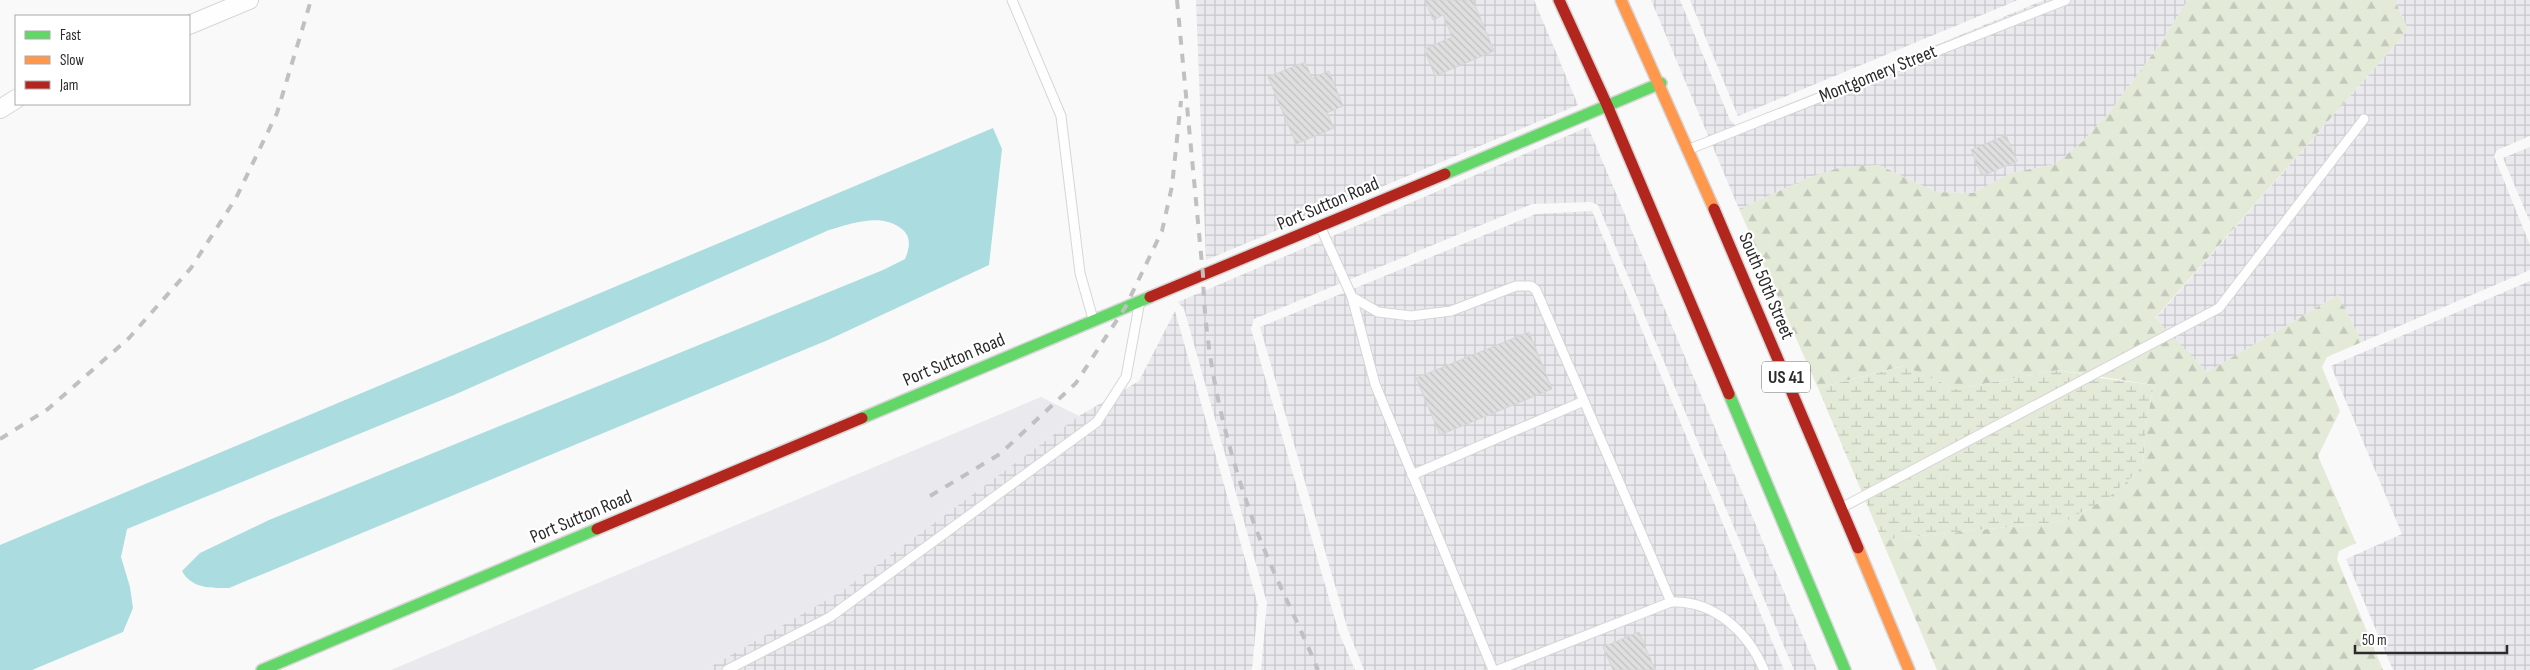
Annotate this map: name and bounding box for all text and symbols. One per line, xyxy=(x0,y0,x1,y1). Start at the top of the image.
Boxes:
legend xyxy=(15,15,190,105)
text: Fast xyxy=(60,26,82,45)
street label: Montgomery Street xyxy=(1816,40,1940,108)
text: Slow xyxy=(60,51,84,70)
text: Jam xyxy=(59,76,78,95)
street label: Port Sutton Road xyxy=(1274,172,1382,236)
street label: South 50th Street xyxy=(1733,229,1799,343)
street label: Port Sutton Road xyxy=(900,328,1008,392)
road number: US 41 xyxy=(1762,362,1810,392)
street label: Port Sutton Road xyxy=(527,485,635,549)
scale bar xyxy=(2355,622,2508,654)
text: 50 m xyxy=(2362,631,2387,650)

